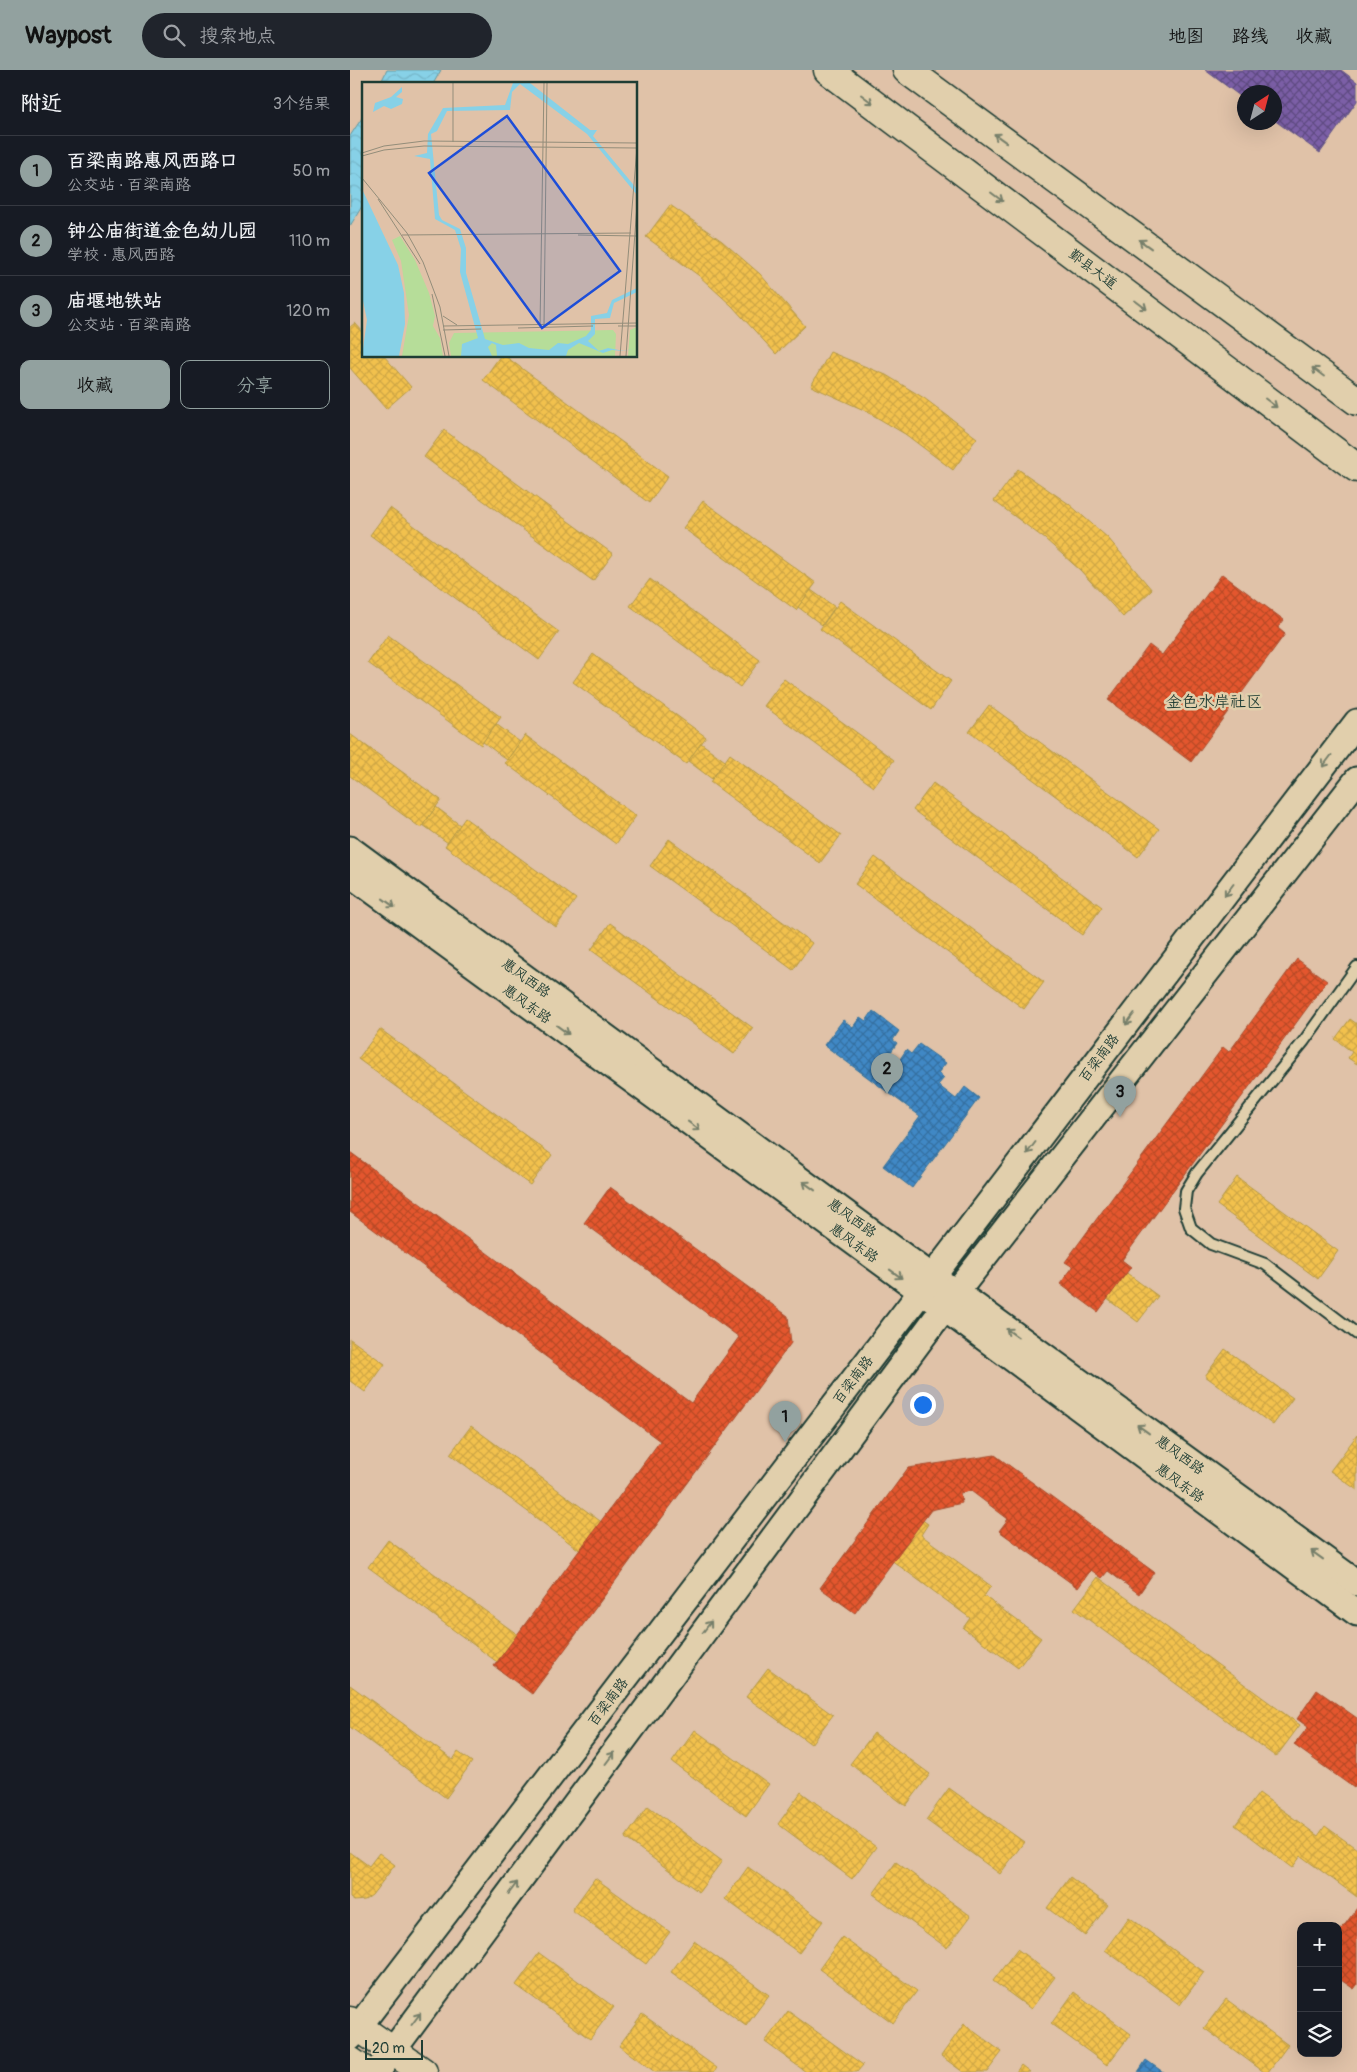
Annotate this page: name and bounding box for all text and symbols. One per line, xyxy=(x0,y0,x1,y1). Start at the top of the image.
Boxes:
search box xyxy=(142,13,492,58)
text: Waypost xyxy=(25,21,112,50)
icon: search xyxy=(160,21,188,49)
text: 搜索地点 xyxy=(200,24,276,48)
text: 地图 xyxy=(1168,25,1204,48)
text: 路线 xyxy=(1232,25,1268,48)
text: 收藏 xyxy=(1296,25,1332,48)
inset map xyxy=(362,82,638,358)
north arrow xyxy=(1237,85,1282,130)
text: 附近 xyxy=(20,90,62,117)
text: 3个结果 xyxy=(273,94,330,114)
one-way arrow xyxy=(860,94,873,105)
one-way arrow xyxy=(993,132,1007,143)
text: 百梁南路惠风西路口 xyxy=(67,149,238,173)
text: 1 xyxy=(33,161,39,181)
text: 50 m xyxy=(293,161,330,181)
text: 公交站 · 百梁南路 xyxy=(67,175,191,195)
one-way arrow xyxy=(990,192,1004,202)
text: 钟公庙街道金色幼儿园 xyxy=(67,219,257,243)
text: 2 xyxy=(32,231,40,251)
text: 110 m xyxy=(289,231,330,251)
one-way arrow xyxy=(1139,238,1152,249)
text: 学校 · 惠风西路 xyxy=(67,245,175,265)
street label: 鄞县大道 xyxy=(1066,245,1120,293)
text: 庙堰地铁站 xyxy=(67,289,162,313)
one-way arrow xyxy=(1134,300,1148,310)
text: 3 xyxy=(32,301,40,321)
text: 120 m xyxy=(286,301,330,321)
text: 公交站 · 百梁南路 xyxy=(67,315,191,335)
button: 收藏 xyxy=(20,360,170,409)
button: 分享 xyxy=(180,360,330,409)
one-way arrow xyxy=(1312,366,1325,377)
one-way arrow xyxy=(1264,398,1278,408)
district label: 金色水岸社区 xyxy=(1166,692,1262,712)
one-way arrow xyxy=(1322,754,1333,767)
one-way arrow xyxy=(1223,883,1234,896)
one-way arrow xyxy=(382,898,396,908)
street label: 惠风西路 xyxy=(498,955,554,1001)
street label: 惠风东路 xyxy=(499,981,555,1027)
one-way arrow xyxy=(1125,1012,1135,1026)
one-way arrow xyxy=(556,1025,570,1035)
street label: 百梁南路 xyxy=(1075,1031,1123,1085)
pin: 2 xyxy=(871,1053,903,1094)
pin: 3 xyxy=(1104,1076,1136,1117)
one-way arrow xyxy=(687,1121,701,1131)
one-way arrow xyxy=(1026,1141,1036,1155)
one-way arrow xyxy=(803,1181,817,1192)
street label: 惠风西路 xyxy=(824,1195,880,1241)
street label: 惠风东路 xyxy=(826,1220,882,1266)
one-way arrow xyxy=(889,1268,902,1279)
one-way arrow xyxy=(1005,1328,1019,1338)
street label: 百梁南路 xyxy=(829,1353,877,1407)
your location xyxy=(910,1392,936,1418)
pin: 1 xyxy=(769,1401,801,1442)
one-way arrow xyxy=(1136,1424,1150,1434)
street label: 惠风西路 xyxy=(1152,1432,1208,1478)
street label: 惠风东路 xyxy=(1152,1460,1208,1506)
one-way arrow xyxy=(1311,1550,1325,1560)
one-way arrow xyxy=(702,1620,712,1634)
street label: 百梁南路 xyxy=(584,1675,632,1729)
one-way arrow xyxy=(605,1751,615,1765)
one-way arrow xyxy=(508,1882,519,1895)
map controls xyxy=(1297,1922,1342,2057)
button: + xyxy=(1297,1922,1342,1967)
button: − xyxy=(1297,1967,1342,2012)
button: layers xyxy=(1297,2012,1342,2057)
one-way arrow xyxy=(411,2013,422,2026)
scale bar xyxy=(365,2037,422,2060)
text: 20 m xyxy=(372,2040,405,2057)

